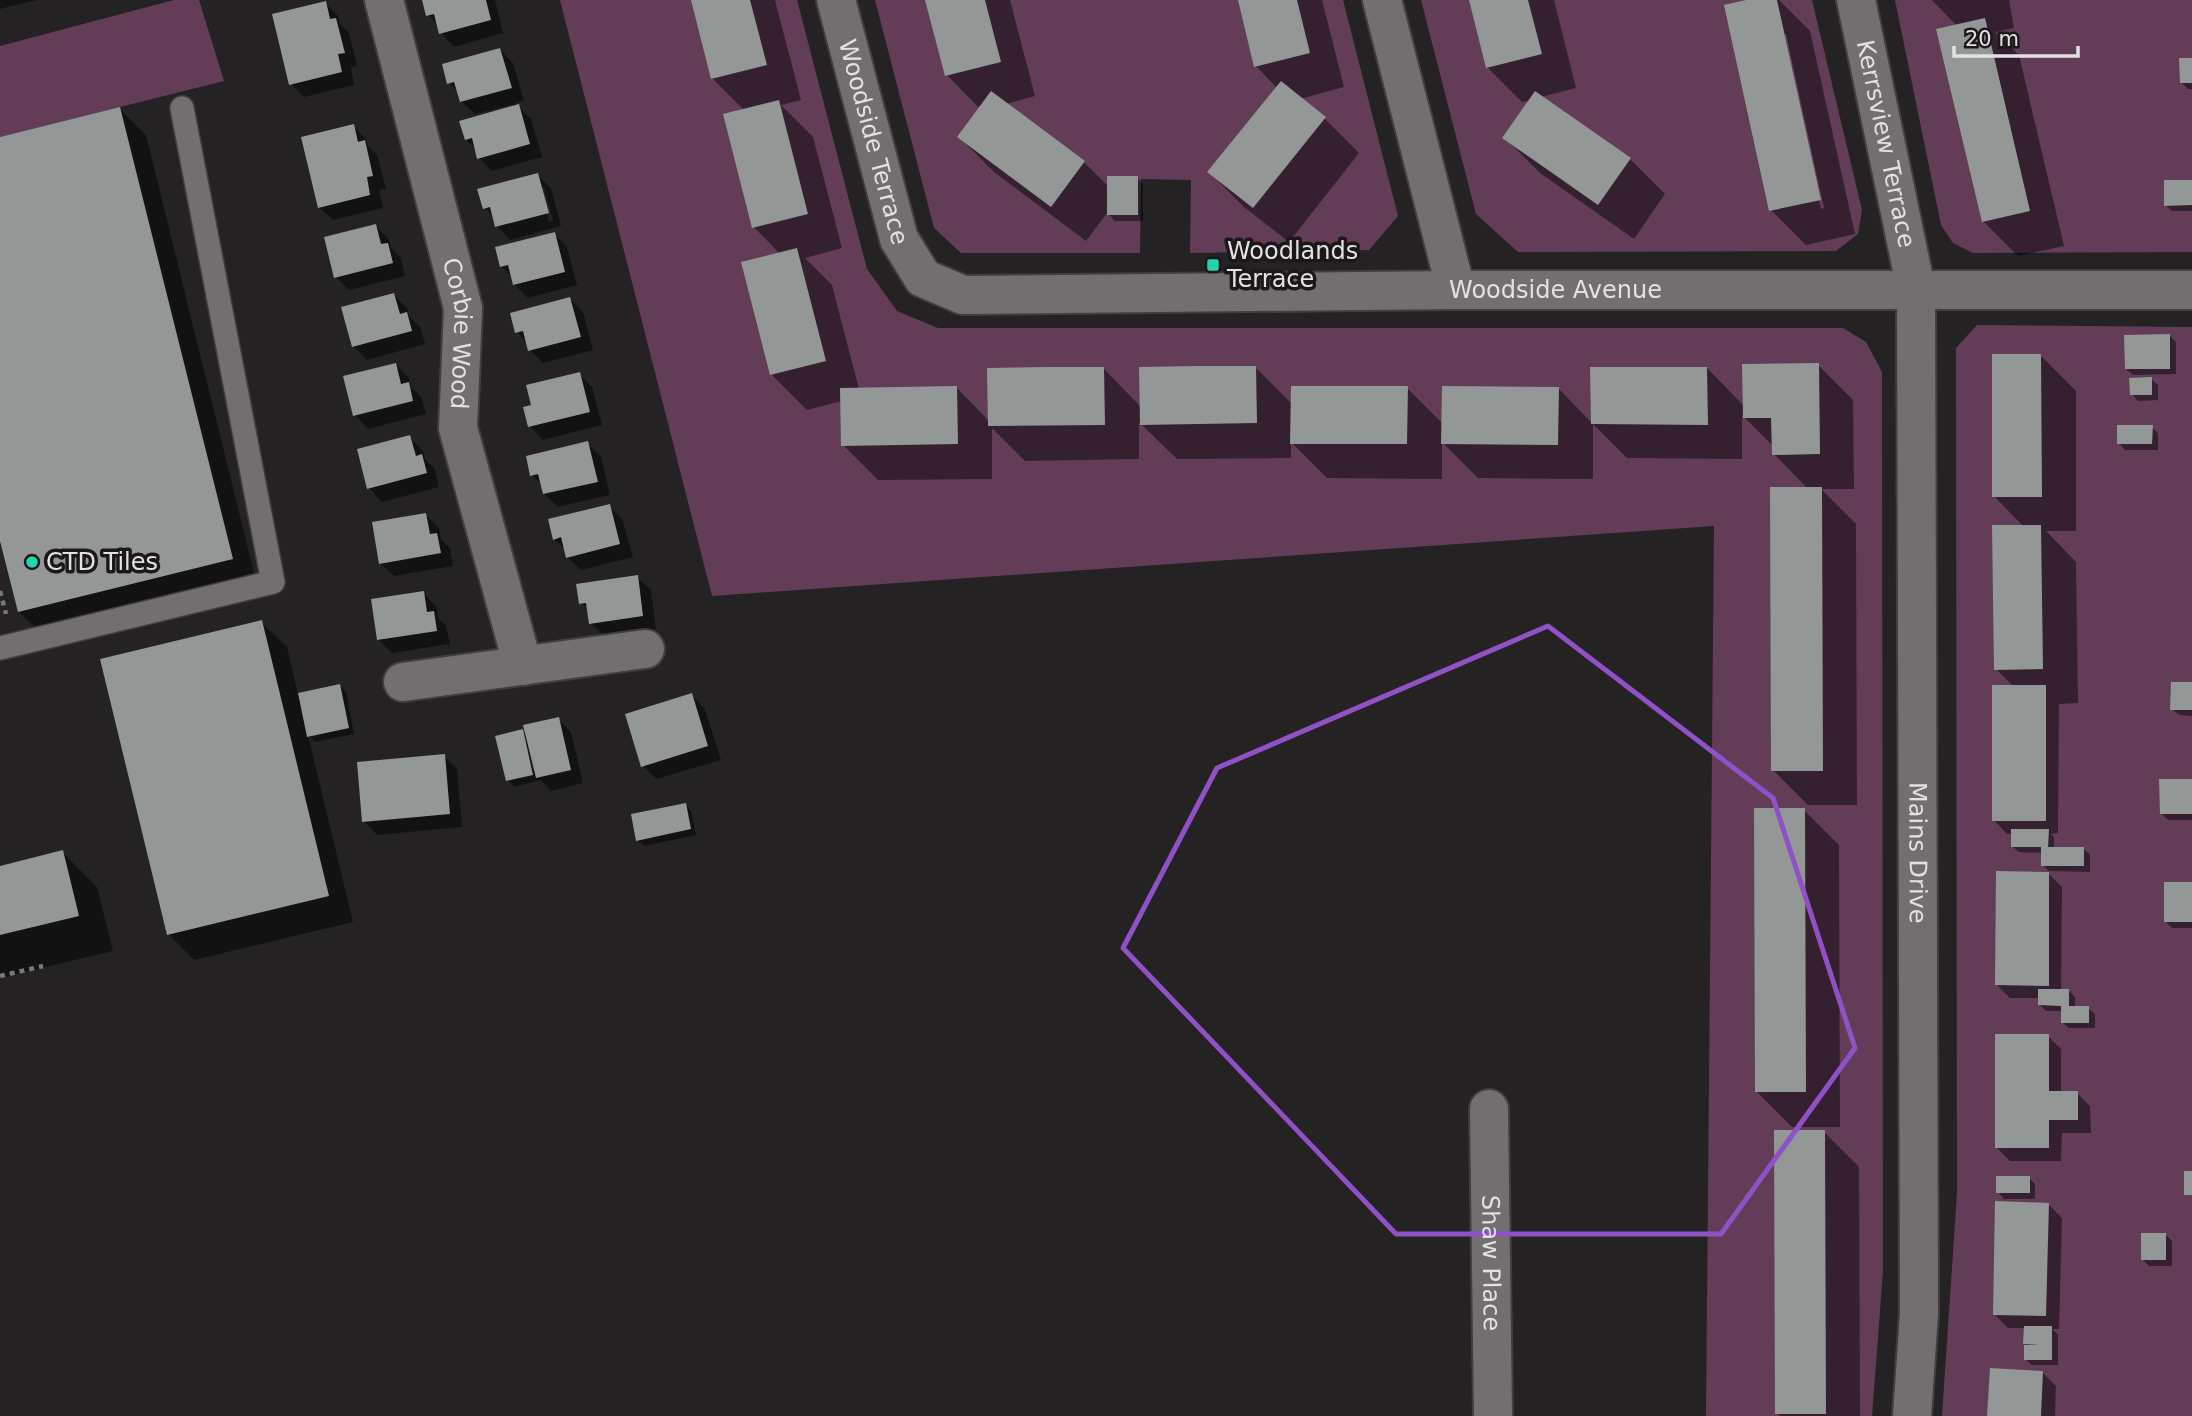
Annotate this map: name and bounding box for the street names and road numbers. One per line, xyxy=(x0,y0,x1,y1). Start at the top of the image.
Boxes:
street label: Woodside Terrace xyxy=(833,36,914,248)
street label: Kerrsview Terrace xyxy=(1851,38,1921,250)
street label: Corbie Wood xyxy=(437,255,478,410)
street label: Woodside Avenue xyxy=(1449,276,1662,304)
street label: Mains Drive xyxy=(1903,782,1932,924)
street label: Shaw Place xyxy=(1476,1195,1506,1331)

